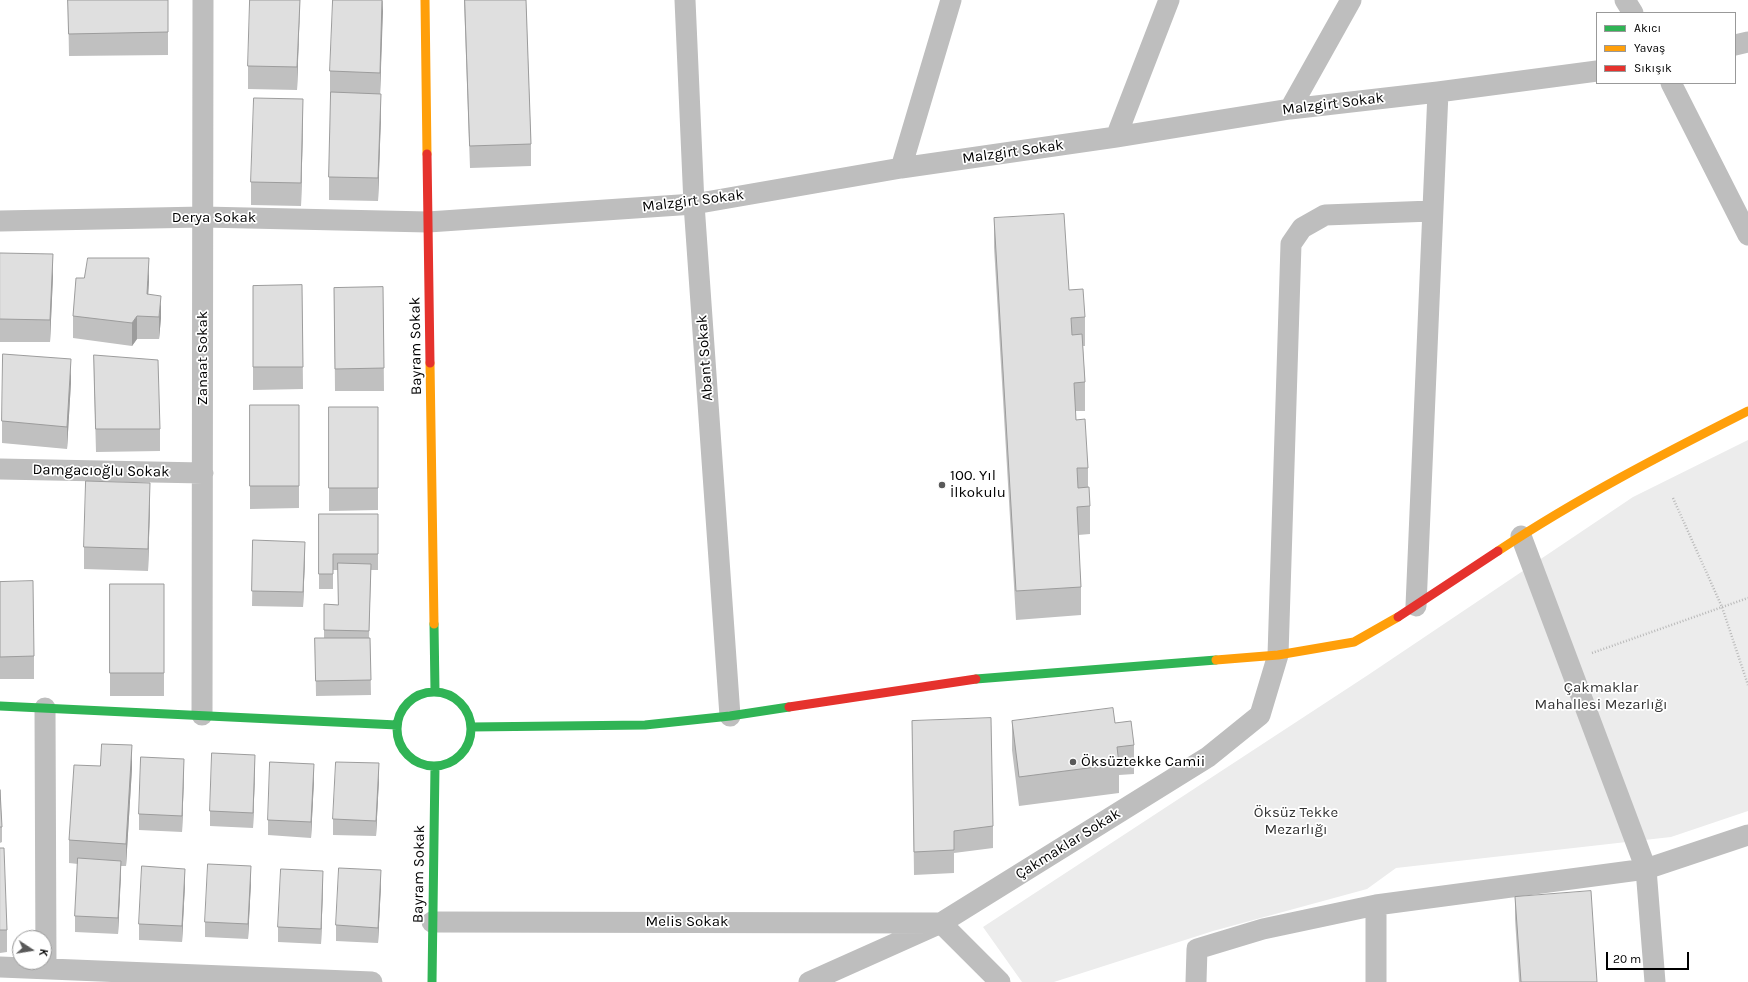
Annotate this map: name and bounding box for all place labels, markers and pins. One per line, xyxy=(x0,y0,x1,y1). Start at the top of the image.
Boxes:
place label: 100. Yıl İlkokulu xyxy=(950,467,1006,502)
marker: 100. Yıl İlkokulu xyxy=(937,480,947,490)
place label: Öksüztekke Camii xyxy=(1081,753,1205,771)
marker: Öksüztekke Camii xyxy=(1068,757,1078,767)

